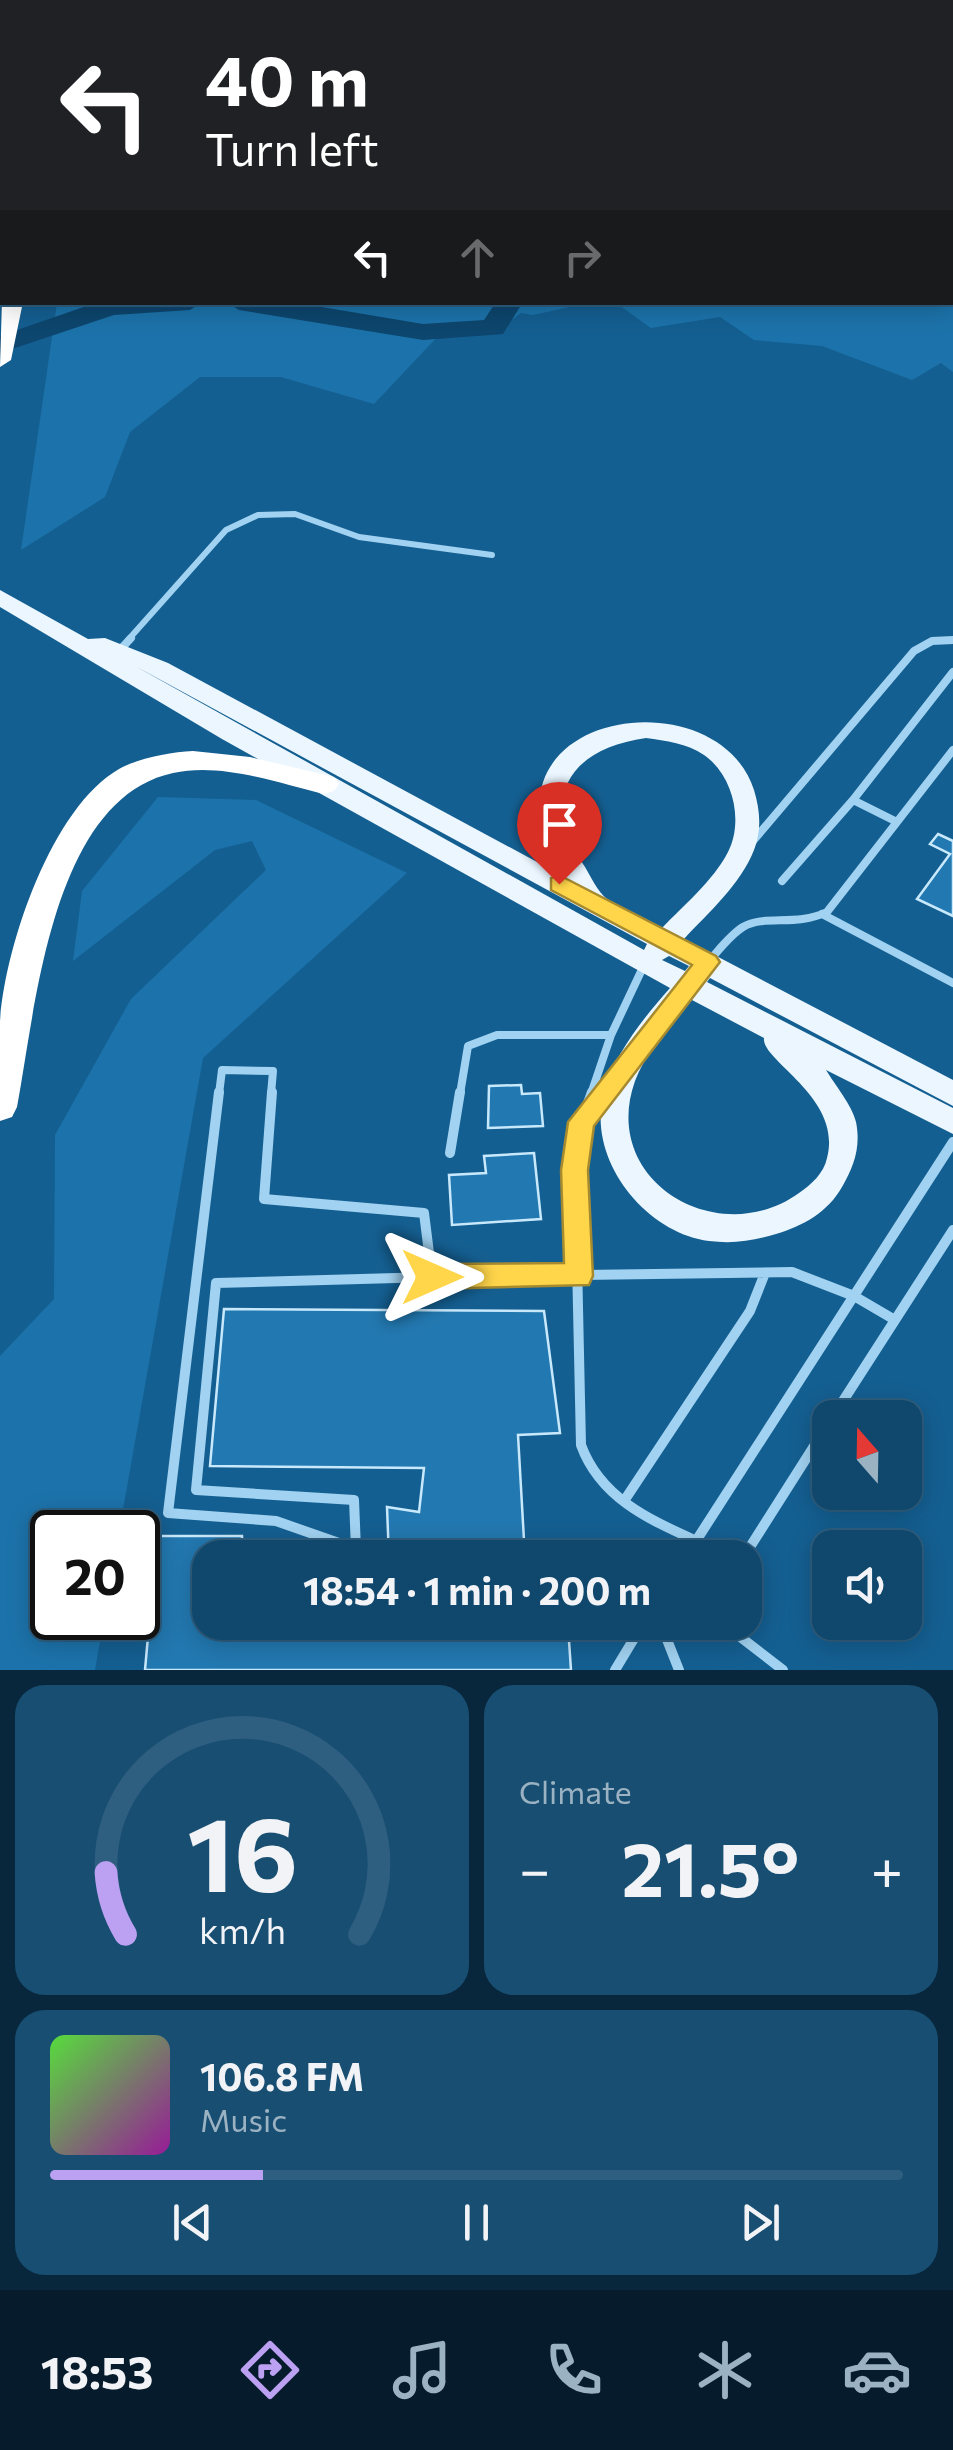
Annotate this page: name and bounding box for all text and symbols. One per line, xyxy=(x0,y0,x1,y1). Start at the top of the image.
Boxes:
text: 40 m xyxy=(205,35,369,120)
icon: left xyxy=(40,40,170,170)
text: Turn left xyxy=(205,120,379,175)
icon: left xyxy=(345,230,400,285)
icon: ahead xyxy=(450,230,505,285)
icon: right xyxy=(555,230,610,285)
pin xyxy=(517,782,602,885)
icon: arrive xyxy=(532,797,587,852)
position arrow xyxy=(380,1225,484,1329)
north arrow xyxy=(812,1400,922,1510)
map controls xyxy=(812,1400,922,1640)
speed limit sign: 20 xyxy=(30,1510,160,1640)
button: sound xyxy=(812,1530,922,1640)
text: 18:54 · 1 min · 200 m xyxy=(303,1566,651,1613)
text: Climate xyxy=(519,1771,632,1811)
text: 16 xyxy=(186,1786,298,1913)
text: 21.5° xyxy=(621,1821,800,1912)
text: − xyxy=(519,1834,550,1901)
text: + xyxy=(871,1834,903,1901)
text: km/h xyxy=(199,1908,285,1951)
text: 106.8 FM xyxy=(200,2052,364,2099)
text: Music xyxy=(200,2099,287,2139)
icon: previous xyxy=(165,2195,220,2250)
icon: pause xyxy=(449,2195,504,2250)
icon: next xyxy=(733,2195,788,2250)
icon: directions xyxy=(235,2335,305,2405)
icon: music xyxy=(387,2335,457,2405)
icon: phone xyxy=(539,2335,609,2405)
icon: climate xyxy=(690,2335,760,2405)
icon: car xyxy=(842,2335,912,2405)
text: 18:53 xyxy=(41,2343,153,2398)

